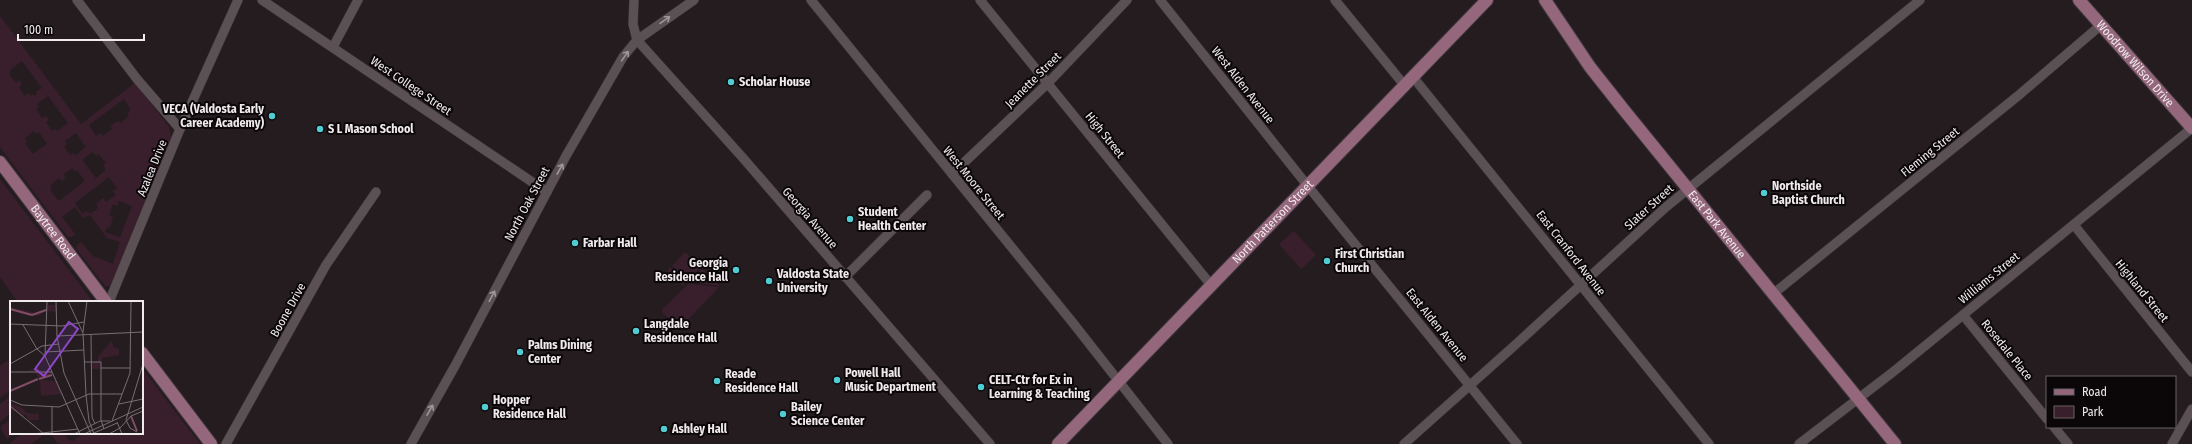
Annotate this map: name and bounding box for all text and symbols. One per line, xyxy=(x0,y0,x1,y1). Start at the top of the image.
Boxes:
scale bar xyxy=(18,16,144,42)
one-way arrow xyxy=(659,16,670,24)
street label: Woodrow Wilson Drive xyxy=(2094,18,2177,110)
text: 100 m xyxy=(24,23,53,37)
street label: West Alden Avenue xyxy=(1209,44,1277,126)
street label: Jeanette Street xyxy=(1002,49,1064,111)
one-way arrow xyxy=(621,50,629,62)
street label: West College Street xyxy=(368,54,454,118)
place label: Scholar House xyxy=(739,75,810,89)
marker: Scholar House xyxy=(726,77,736,87)
place label: VECA (Valdosta Early Career Academy) xyxy=(162,102,264,130)
street label: High Street xyxy=(1082,109,1128,161)
marker: VECA (Valdosta Early Career Academy) xyxy=(267,111,277,121)
place label: S L Mason School xyxy=(328,122,414,136)
marker: S L Mason School xyxy=(315,124,325,134)
street label: Fleming Street xyxy=(1898,124,1962,180)
street label: Azalea Drive xyxy=(134,138,170,198)
street label: West Moore Street xyxy=(940,144,1008,222)
one-way arrow xyxy=(556,163,564,175)
street label: North Oak Street xyxy=(502,164,552,244)
street label: North Patterson Street xyxy=(1229,177,1316,266)
place label: Northside Baptist Church xyxy=(1772,179,1845,207)
street label: Slater Street xyxy=(1622,181,1676,233)
street label: Georgia Avenue xyxy=(780,185,840,252)
street label: East Park Avenue xyxy=(1685,188,1749,261)
marker: Northside Baptist Church xyxy=(1759,188,1769,198)
street label: Baytree Road xyxy=(28,202,78,262)
place label: Student Health Center xyxy=(858,205,927,233)
street label: East Cranford Avenue xyxy=(1533,208,1609,298)
marker: Student Health Center xyxy=(845,214,855,224)
place label: Farbar Hall xyxy=(583,236,638,250)
marker: Farbar Hall xyxy=(570,238,580,248)
place label: First Christian Church xyxy=(1335,247,1404,275)
street label: Williams Street xyxy=(1956,249,2022,307)
place label: Georgia Residence Hall xyxy=(655,256,729,284)
marker: First Christian Church xyxy=(1322,256,1332,266)
street label: Highland Street xyxy=(2113,257,2172,325)
marker: Georgia Residence Hall xyxy=(731,265,741,275)
place label: Valdosta State University xyxy=(776,267,849,295)
marker: Valdosta State University xyxy=(764,276,774,286)
street label: Boone Drive xyxy=(267,280,309,339)
street label: East Alden Avenue xyxy=(1403,286,1471,364)
one-way arrow xyxy=(489,290,496,302)
inset map xyxy=(10,301,143,434)
place label: Langdale Residence Hall xyxy=(644,317,718,345)
street label: Rosedale Place xyxy=(1978,317,2036,383)
marker: Langdale Residence Hall xyxy=(631,326,641,336)
place label: Palms Dining Center xyxy=(528,338,592,366)
marker: Palms Dining Center xyxy=(515,347,525,357)
place label: Powell Hall Music Department xyxy=(845,366,937,394)
place label: Reade Residence Hall xyxy=(725,367,799,395)
place label: CELT-Ctr for Ex in Learning & Teaching xyxy=(989,373,1090,401)
marker: Powell Hall Music Department xyxy=(832,375,842,385)
marker: Reade Residence Hall xyxy=(712,376,722,386)
legend xyxy=(2046,376,2176,428)
marker: CELT-Ctr for Ex in Learning & Teaching xyxy=(976,382,986,392)
text: Road xyxy=(2082,385,2107,399)
place label: Hopper Residence Hall xyxy=(493,393,567,421)
place label: Bailey Science Center xyxy=(791,400,865,428)
marker: Hopper Residence Hall xyxy=(480,402,490,412)
one-way arrow xyxy=(426,404,434,416)
text: Park xyxy=(2082,405,2104,419)
marker: Bailey Science Center xyxy=(778,409,788,419)
place label: Ashley Hall xyxy=(671,422,728,436)
marker: Ashley Hall xyxy=(659,424,669,434)

